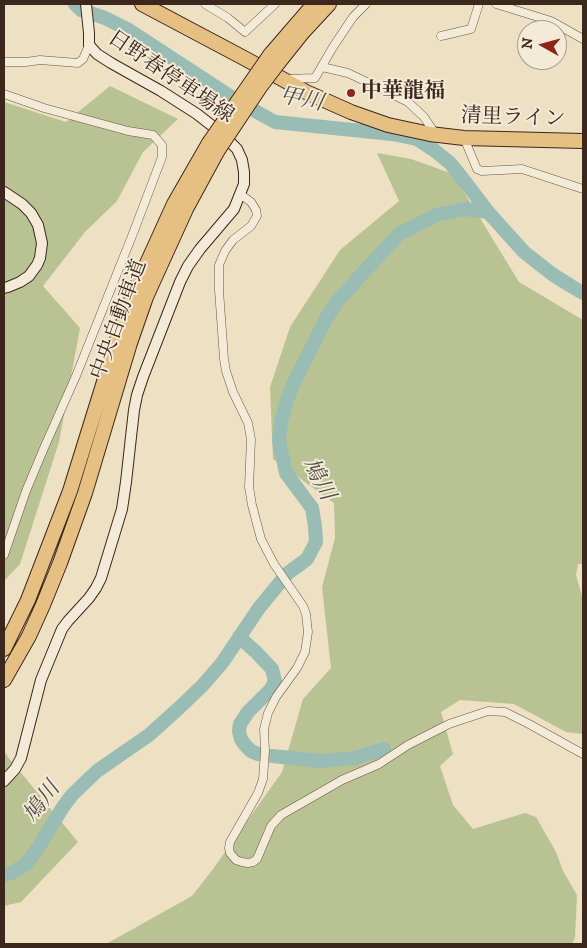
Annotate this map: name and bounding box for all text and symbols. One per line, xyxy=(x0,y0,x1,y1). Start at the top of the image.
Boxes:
north arrow xyxy=(517,20,567,70)
street label: 日野春停車場線 xyxy=(102,26,238,130)
text: N xyxy=(518,36,538,50)
place label: 中華龍福 xyxy=(361,80,445,106)
water label: 甲川 xyxy=(277,84,325,118)
marker: 中華龍福 xyxy=(345,87,357,99)
street label: 清里ライン xyxy=(460,105,566,133)
street label: 中央自動車道 xyxy=(87,256,153,384)
water label: 鳩川 xyxy=(295,454,339,506)
water label: 鳩川 xyxy=(19,777,67,829)

